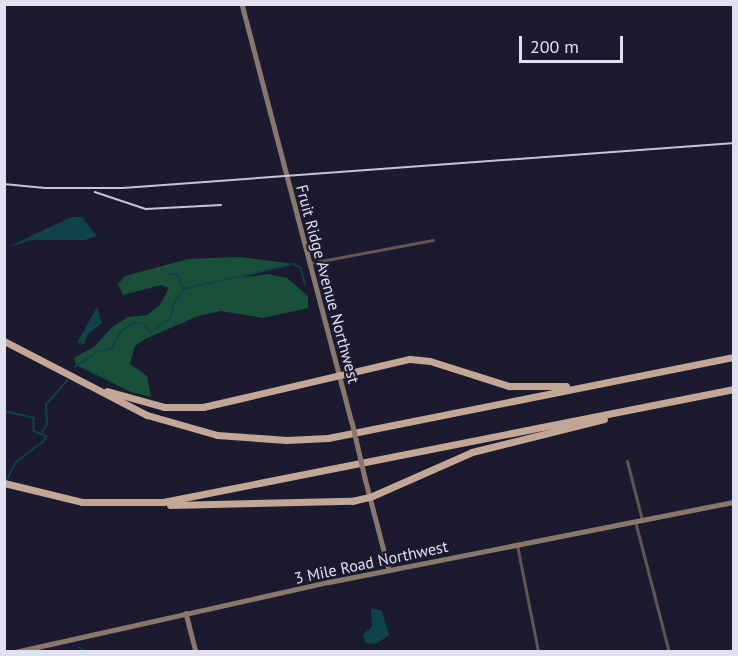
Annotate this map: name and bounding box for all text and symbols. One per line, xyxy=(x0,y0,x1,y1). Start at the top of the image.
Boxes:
scale bar xyxy=(522,24,626,62)
text: 200 m xyxy=(530,35,579,58)
street label: Fruit Ridge Avenue Northwest xyxy=(292,182,364,386)
street label: 3 Mile Road Northwest xyxy=(292,536,450,588)

